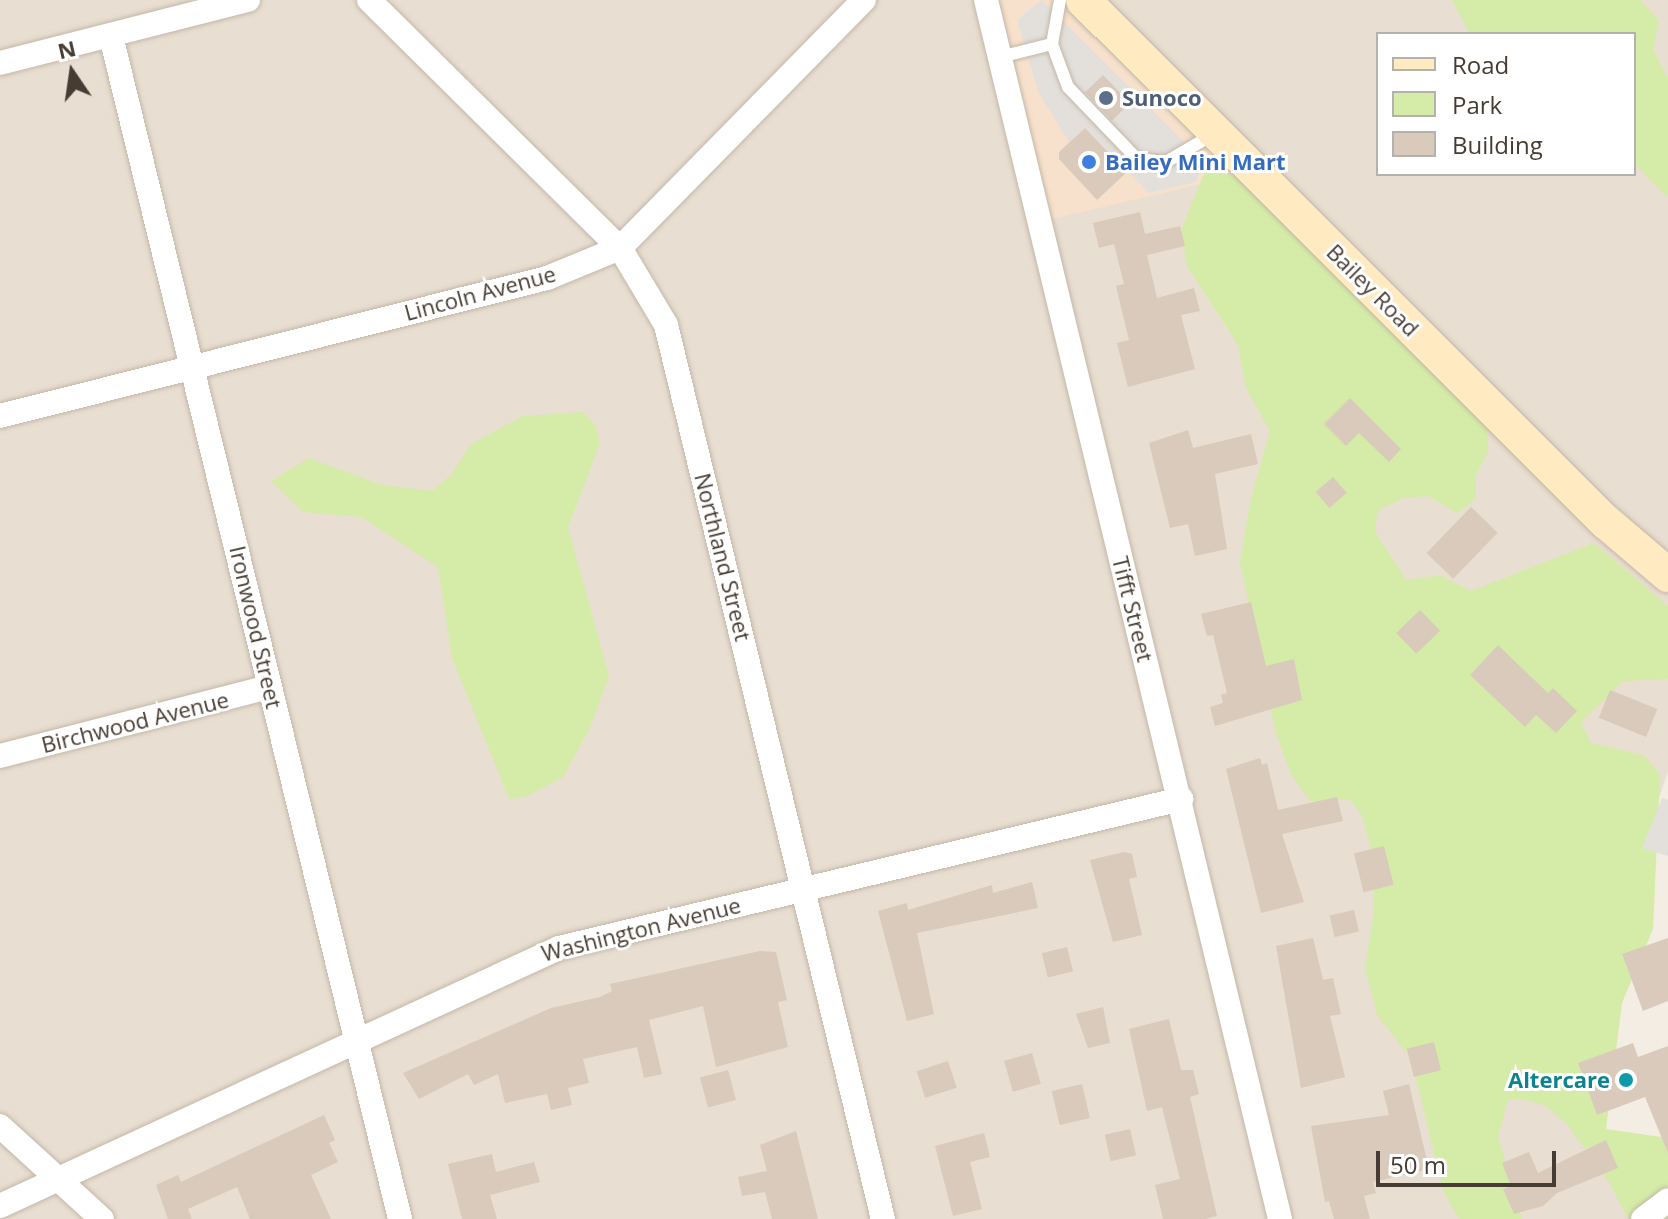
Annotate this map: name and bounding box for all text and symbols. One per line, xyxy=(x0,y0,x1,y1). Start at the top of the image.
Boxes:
north arrow xyxy=(32,32,112,112)
text: N xyxy=(55,32,79,65)
legend xyxy=(1376,32,1636,176)
text: Road xyxy=(1452,48,1509,81)
place label: Sunoco xyxy=(1122,85,1202,111)
text: Park xyxy=(1452,88,1502,121)
marker: Sunoco xyxy=(1097,89,1115,107)
text: Building xyxy=(1452,128,1543,161)
place label: Bailey Mini Mart xyxy=(1105,149,1286,175)
marker: Bailey Mini Mart xyxy=(1080,153,1098,171)
street label: Bailey Road xyxy=(1322,239,1424,341)
street label: Lincoln Avenue xyxy=(401,260,559,326)
street label: Northland Street xyxy=(689,470,757,644)
street label: Ironwood Street xyxy=(224,543,288,711)
street label: Tifft Street xyxy=(1107,554,1159,664)
street label: Birchwood Avenue xyxy=(39,686,231,758)
street label: Washington Avenue xyxy=(539,891,743,967)
place label: Altercare xyxy=(1508,1067,1610,1093)
marker: Altercare xyxy=(1617,1071,1635,1089)
scale bar xyxy=(1380,1135,1560,1185)
text: 50 m xyxy=(1390,1148,1446,1181)

